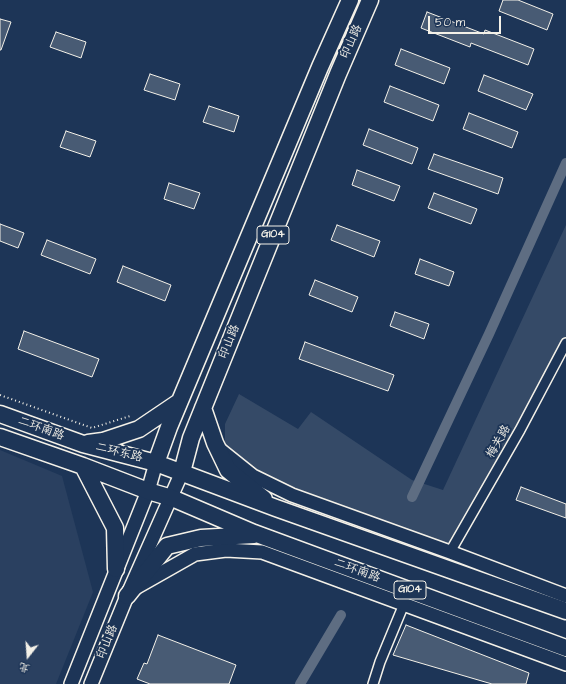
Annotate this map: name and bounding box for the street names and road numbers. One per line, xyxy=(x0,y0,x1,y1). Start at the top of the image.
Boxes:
street label: 印山路 xyxy=(338,23,366,61)
road number: G104 xyxy=(257,226,289,244)
street label: 印山路 xyxy=(217,323,243,361)
street label: 二环南路 xyxy=(16,414,66,444)
street label: 梅关路 xyxy=(484,423,514,461)
street label: 二环东路 xyxy=(94,440,144,466)
street label: 二环南路 xyxy=(332,556,382,586)
road number: G104 xyxy=(394,581,426,599)
street label: 印山路 xyxy=(95,623,121,661)

